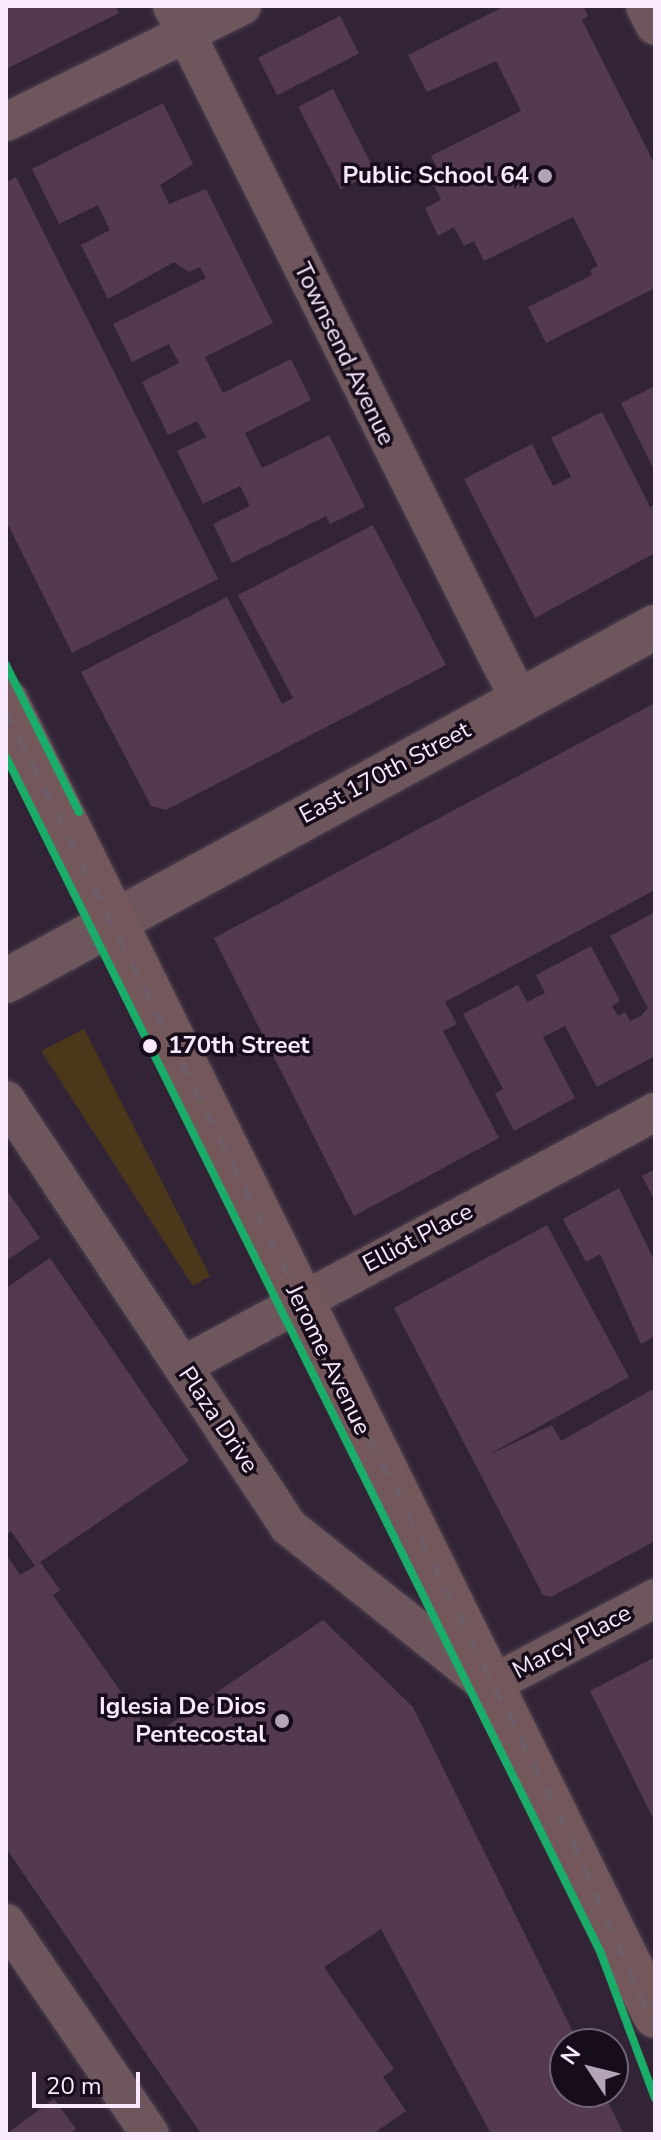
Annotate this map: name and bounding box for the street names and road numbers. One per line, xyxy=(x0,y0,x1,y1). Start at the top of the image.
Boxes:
street label: Townsend Avenue xyxy=(287,258,401,450)
street label: East 170th Street xyxy=(295,716,475,830)
street label: Elliot Place xyxy=(358,1197,478,1279)
street label: Jerome Avenue xyxy=(279,1280,377,1440)
street label: Plaza Drive xyxy=(172,1361,264,1479)
street label: Marcy Place xyxy=(508,1599,636,1685)

